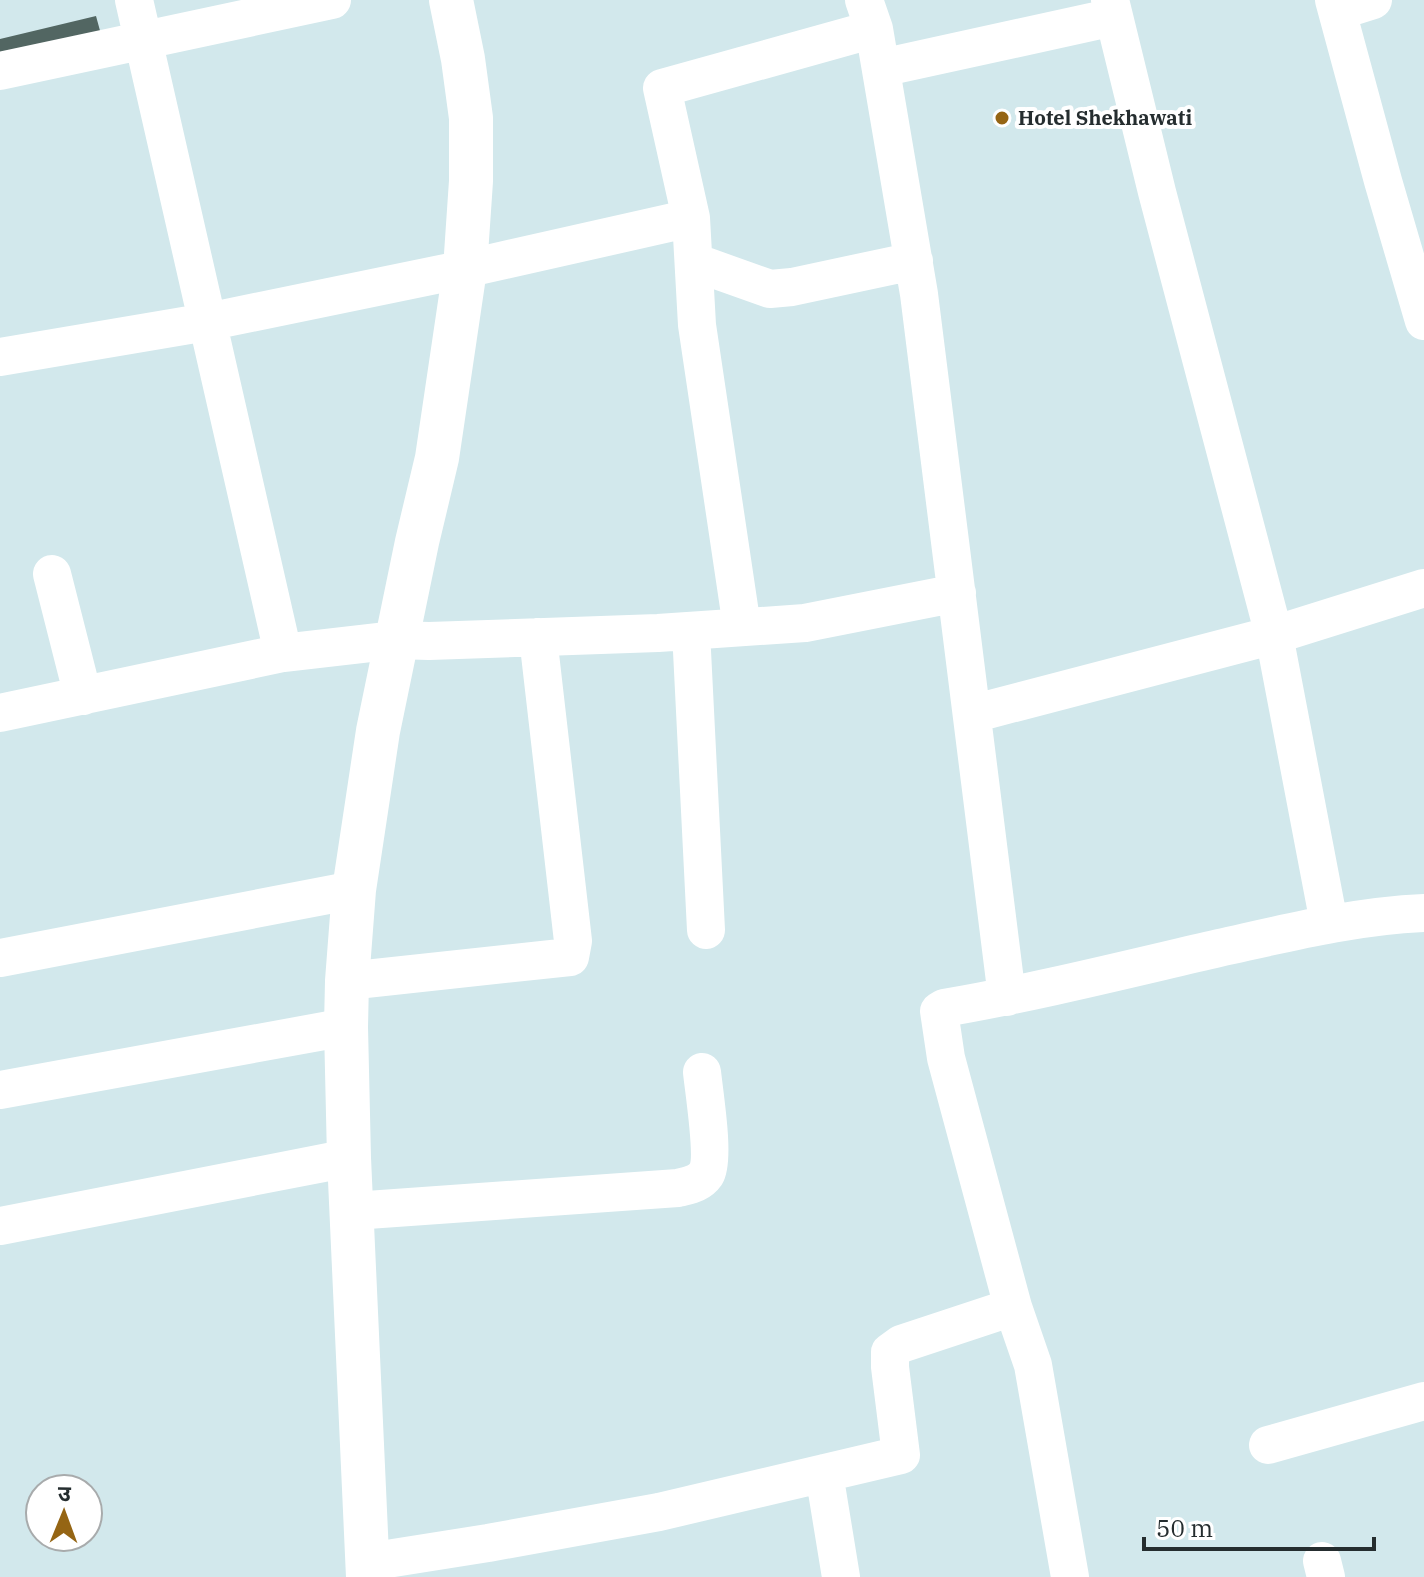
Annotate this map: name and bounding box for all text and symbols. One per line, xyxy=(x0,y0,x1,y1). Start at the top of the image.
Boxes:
place label: Hotel Shekhawati xyxy=(1018,104,1192,131)
marker: Hotel Shekhawati xyxy=(993,109,1011,127)
north arrow xyxy=(24,1473,104,1553)
text: उ xyxy=(58,1478,72,1507)
scale bar xyxy=(1144,1501,1374,1551)
text: 50 m xyxy=(1156,1512,1213,1544)

